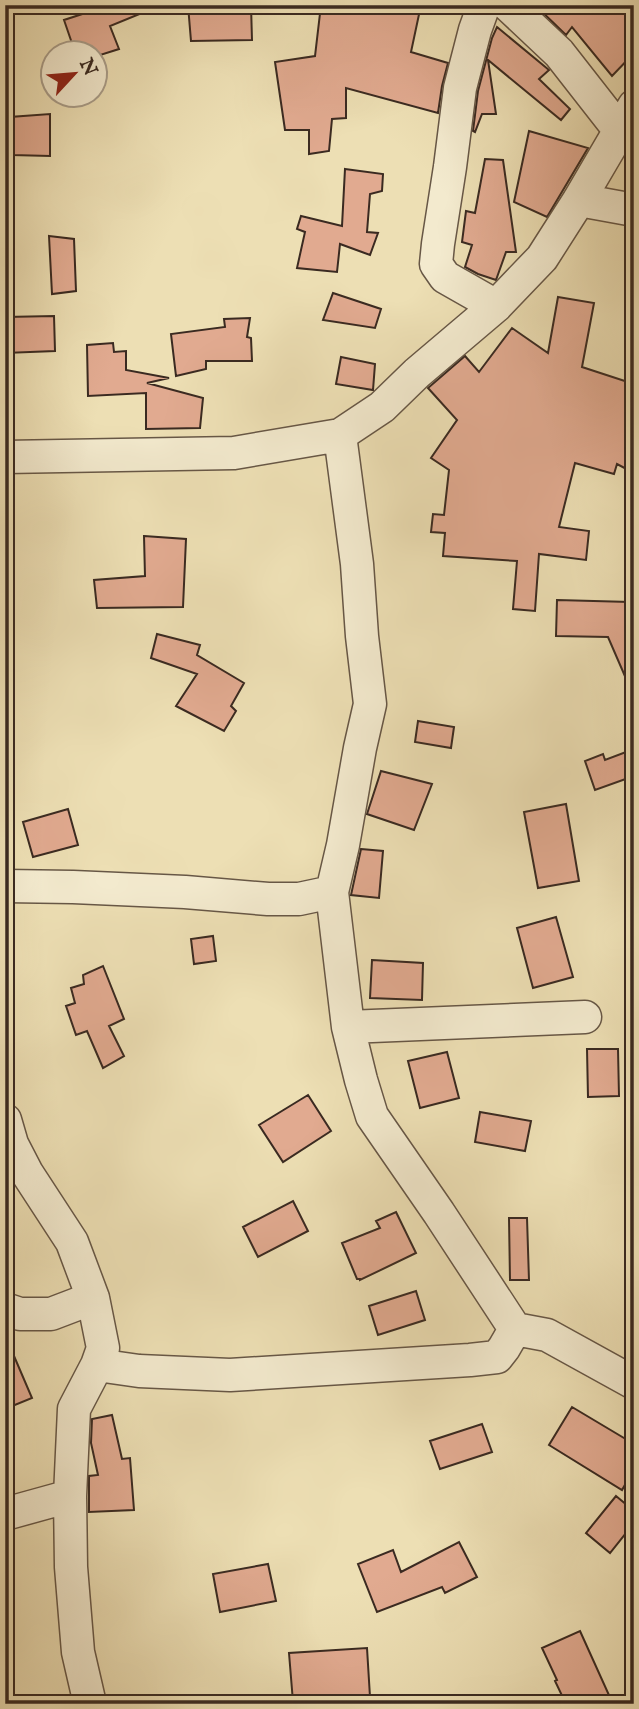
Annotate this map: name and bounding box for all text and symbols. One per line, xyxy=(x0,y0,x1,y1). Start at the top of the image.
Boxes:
north arrow xyxy=(38,38,108,108)
text: N xyxy=(73,54,102,81)

